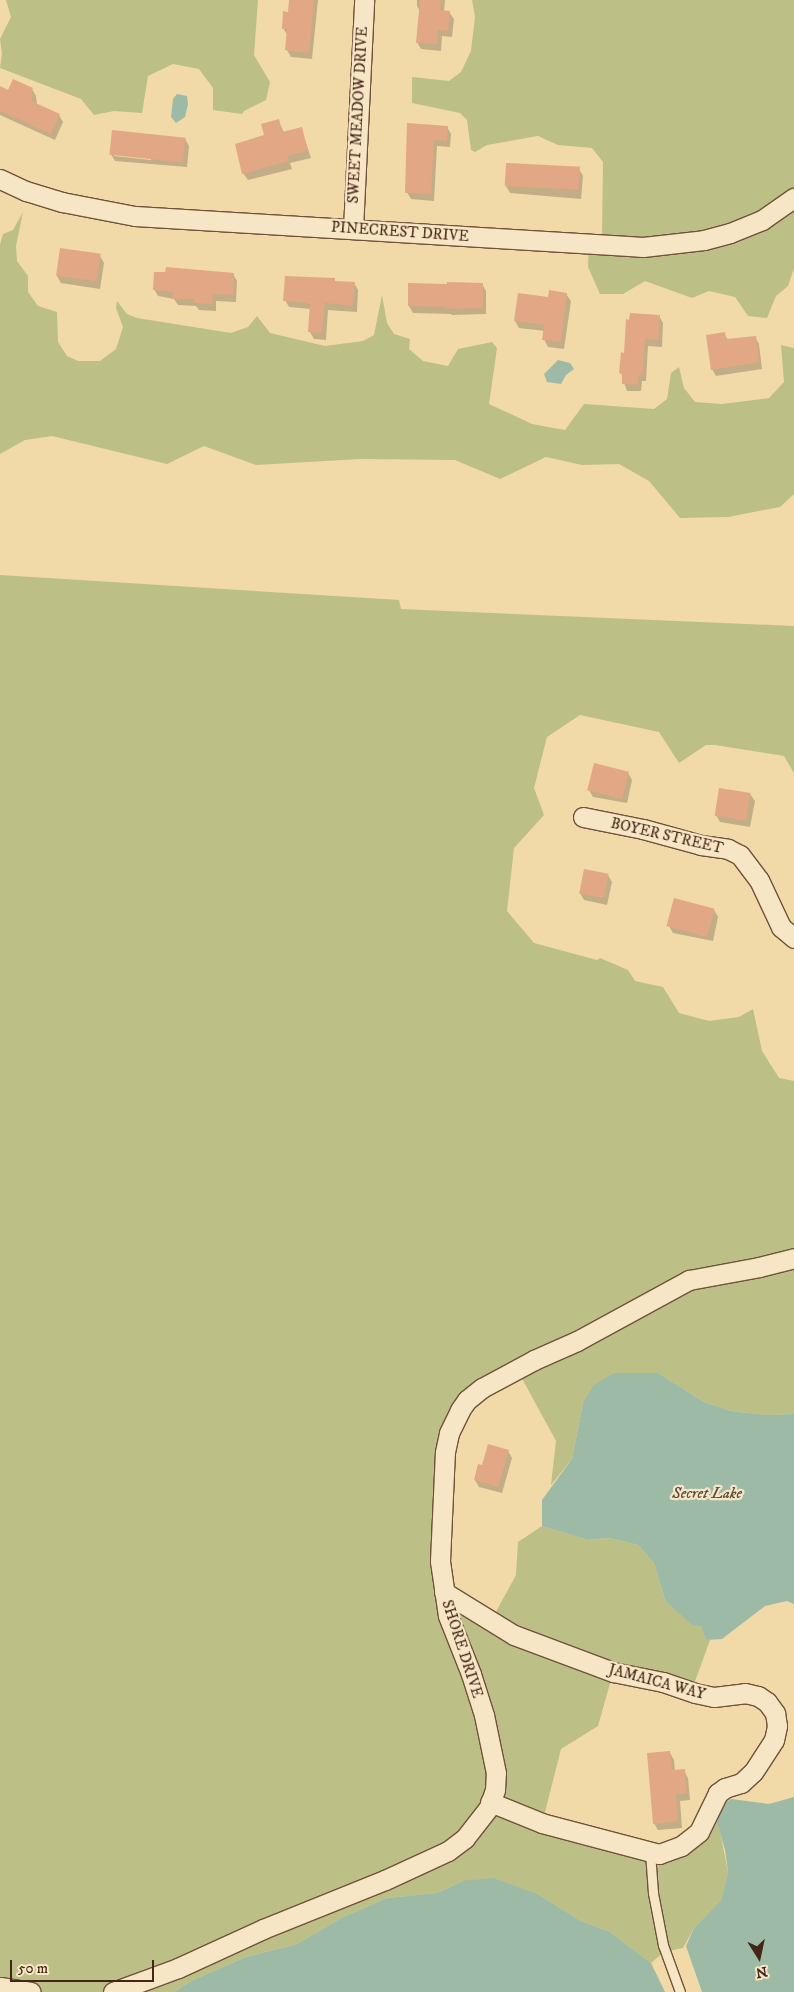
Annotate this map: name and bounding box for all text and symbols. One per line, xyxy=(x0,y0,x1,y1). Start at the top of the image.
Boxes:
street label: SWEET MEADOW DRIVE xyxy=(344,26,372,204)
street label: PINECREST DRIVE xyxy=(330,218,470,246)
street label: BOYER STREET xyxy=(609,814,725,858)
water label: Secret Lake xyxy=(672,1483,742,1503)
street label: SHORE DRIVE xyxy=(438,1598,486,1700)
street label: JAMAICA WAY xyxy=(607,1660,707,1704)
north arrow xyxy=(734,1932,784,1982)
scale bar xyxy=(12,1950,156,1982)
text: 50 m xyxy=(18,1959,48,1978)
text: N xyxy=(754,1962,769,1982)

